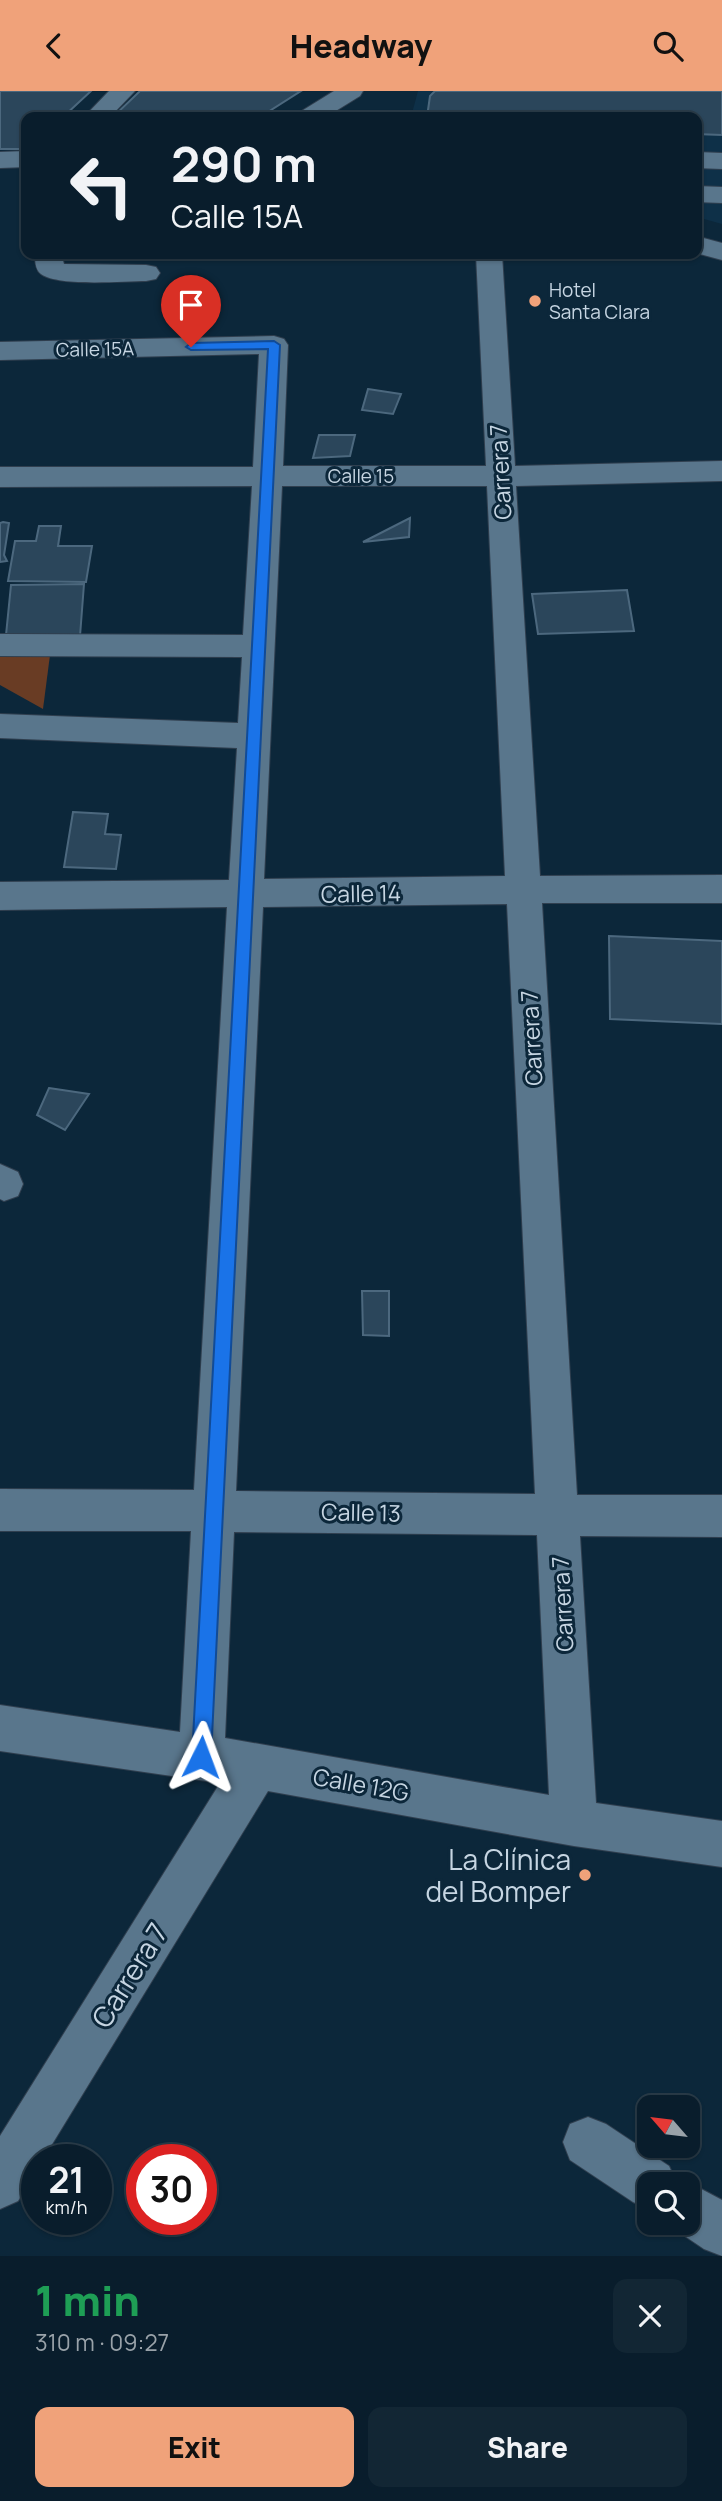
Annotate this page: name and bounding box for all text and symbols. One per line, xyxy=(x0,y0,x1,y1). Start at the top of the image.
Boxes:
text: Headway xyxy=(290,24,432,68)
icon: back xyxy=(35,27,73,65)
icon: search xyxy=(649,27,687,65)
text: 290 m xyxy=(171,130,317,197)
icon: left xyxy=(56,140,147,231)
text: Calle 15A xyxy=(171,194,303,238)
pin xyxy=(161,275,221,347)
place label: Hotel Santa Clara xyxy=(549,277,650,325)
icon: arrive xyxy=(172,286,210,324)
marker: Hotel Santa Clara xyxy=(527,293,543,309)
street label: Calle 15A xyxy=(56,335,134,363)
street label: Carrera 7 xyxy=(482,423,518,521)
street label: Calle 15 xyxy=(328,463,394,489)
street label: Calle 14 xyxy=(320,876,402,910)
street label: Carrera 7 xyxy=(513,989,549,1087)
street label: Calle 13 xyxy=(321,1495,401,1529)
street label: Carrera 7 xyxy=(544,1555,580,1653)
position arrow xyxy=(164,1720,238,1794)
street label: Calle 12G xyxy=(311,1760,411,1808)
place label: La Clínica del Bomper xyxy=(425,1840,571,1910)
marker: La Clínica del Bomper xyxy=(577,1867,593,1883)
street label: Carrera 7 xyxy=(82,1915,176,2035)
north arrow xyxy=(637,2095,700,2158)
map controls xyxy=(637,2095,700,2235)
speed limit sign: 30 xyxy=(126,2144,217,2235)
text: 21 xyxy=(48,2156,85,2204)
button: search xyxy=(637,2172,700,2235)
text: km/h xyxy=(46,2195,87,2219)
text: 1 min xyxy=(35,2271,140,2329)
button: close xyxy=(613,2279,687,2353)
text: 310 m · 09:27 xyxy=(35,2326,169,2358)
button: Exit xyxy=(35,2407,354,2487)
button: Share xyxy=(368,2407,687,2487)

